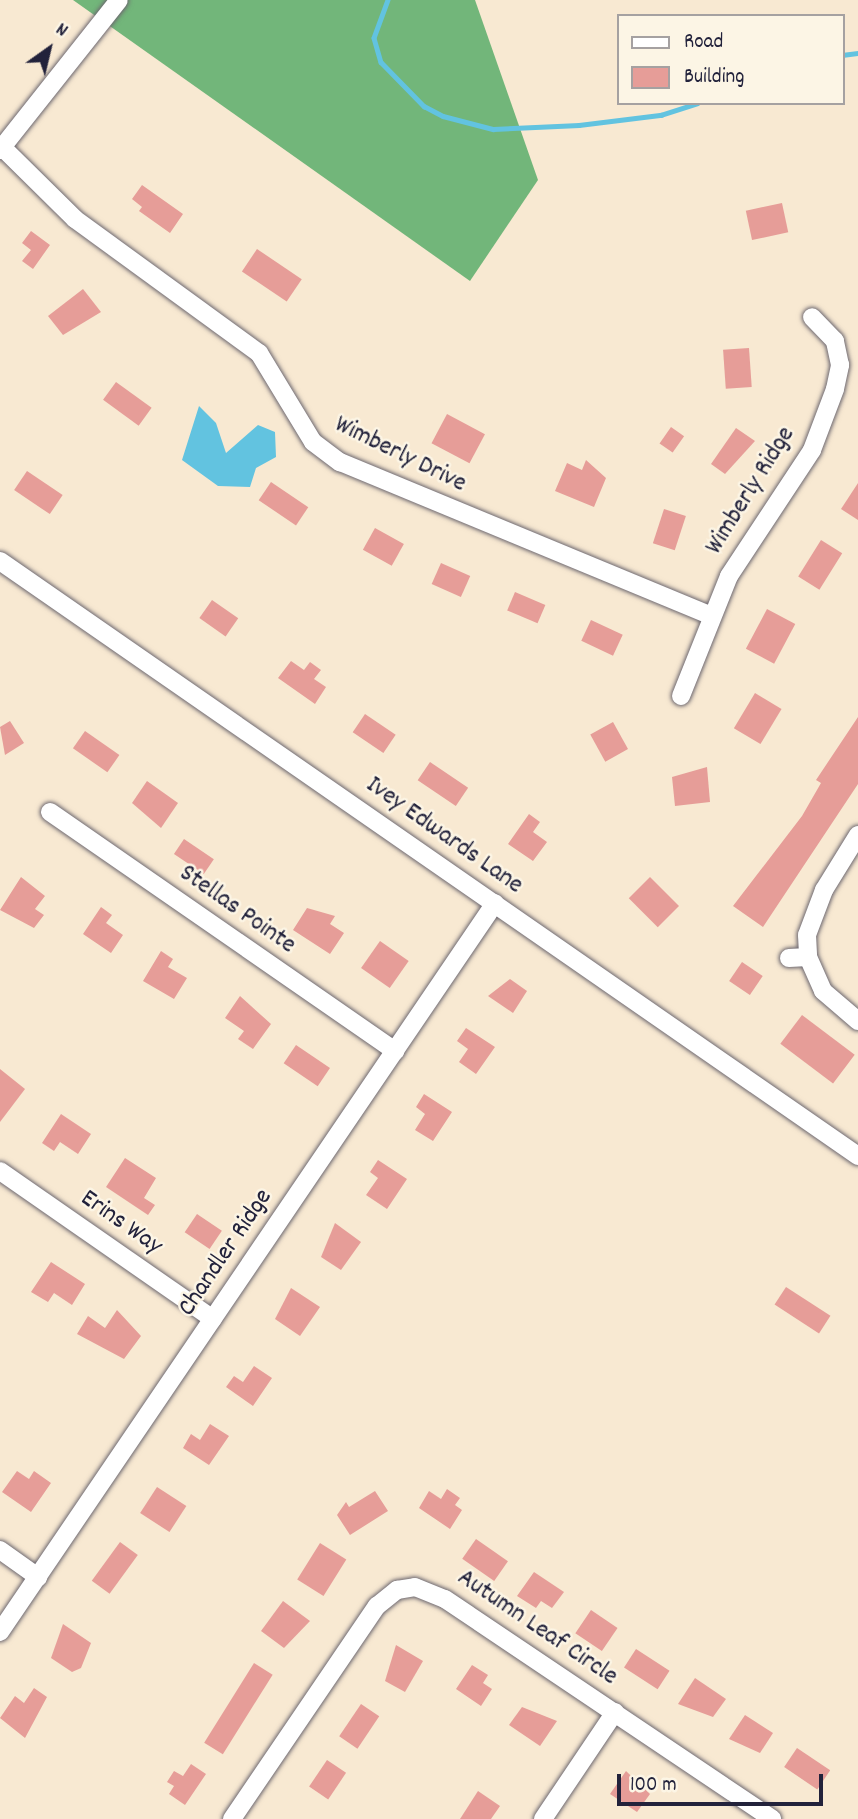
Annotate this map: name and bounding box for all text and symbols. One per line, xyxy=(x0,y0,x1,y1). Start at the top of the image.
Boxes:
north arrow xyxy=(14,14,84,84)
legend xyxy=(616,14,844,105)
text: N xyxy=(50,17,72,45)
text: Road xyxy=(684,28,723,58)
text: Building xyxy=(684,63,744,93)
street label: Wimberly Drive xyxy=(329,410,471,500)
street label: Wimberly Ridge xyxy=(699,421,803,561)
street label: Ivey Edwards Lane xyxy=(359,770,529,902)
street label: Stellas Pointe xyxy=(173,858,301,962)
street label: Chandler Ridge xyxy=(172,1183,280,1323)
street label: Erins Way xyxy=(74,1184,168,1262)
street label: Autumn Leaf Circle xyxy=(451,1563,623,1693)
scale bar xyxy=(620,1759,826,1803)
text: 100 m xyxy=(630,1771,677,1801)

